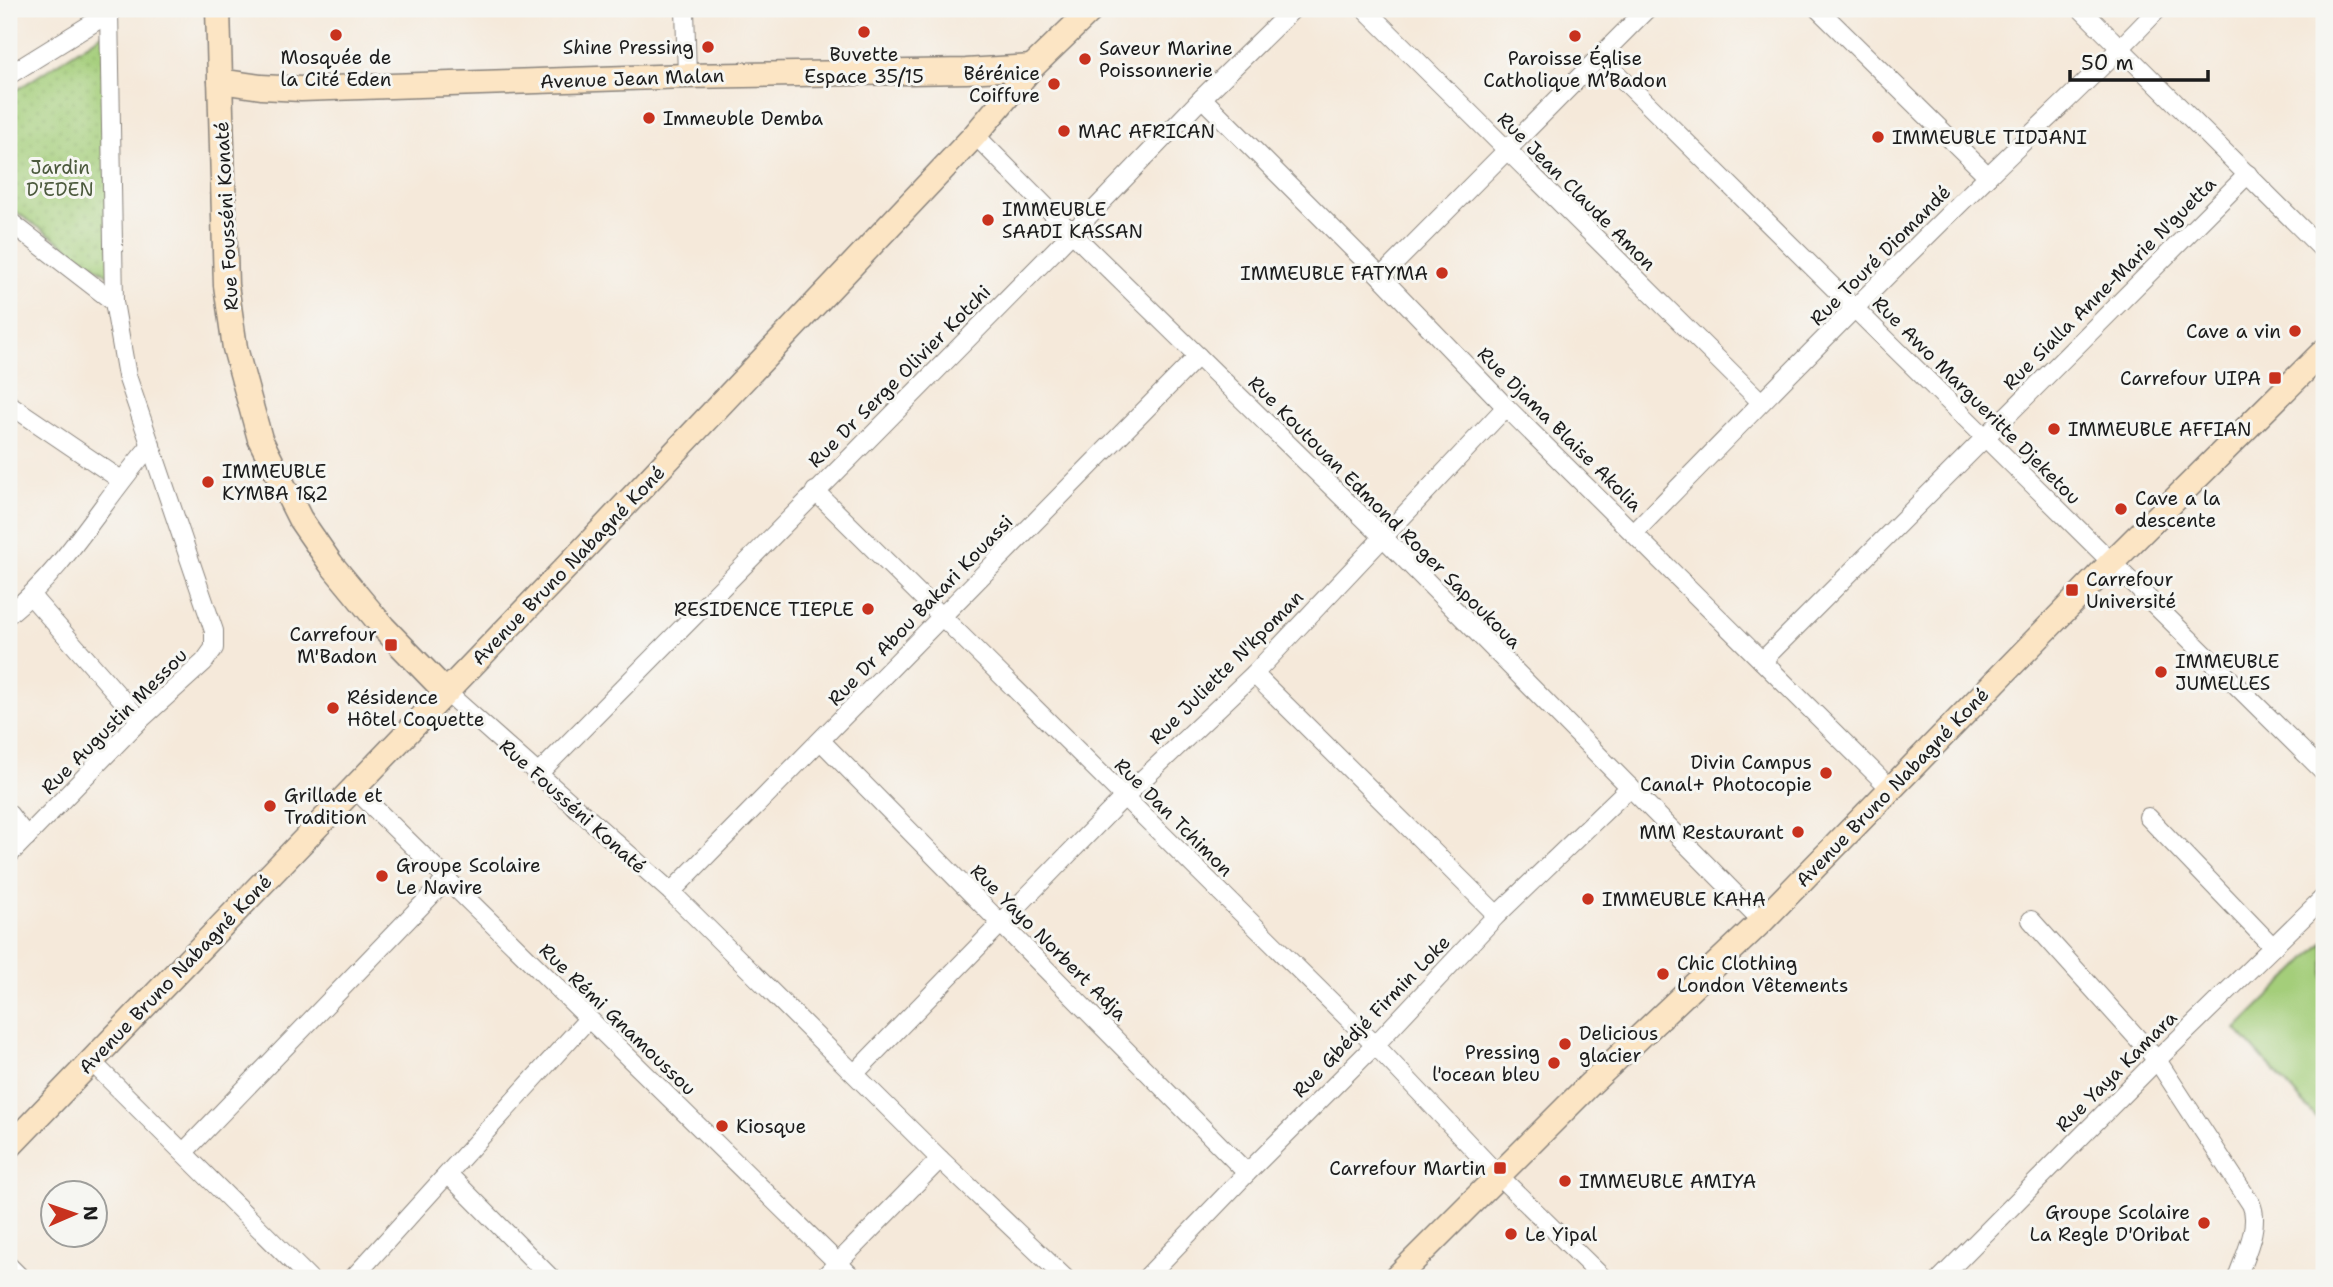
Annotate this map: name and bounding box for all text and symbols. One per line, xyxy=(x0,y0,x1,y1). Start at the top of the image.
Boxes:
marker: Buvette Espace 35/15 xyxy=(856,24,872,40)
marker: Mosquée de la Cité Eden xyxy=(328,27,344,43)
marker: Paroisse Église Catholique M’Badon xyxy=(1567,28,1583,44)
place label: Shine Pressing xyxy=(563,35,694,60)
place label: Saveur Marine Poissonnerie xyxy=(1099,36,1233,83)
scale bar xyxy=(2070,38,2209,82)
marker: Shine Pressing xyxy=(700,39,716,55)
place label: Buvette Espace 35/15 xyxy=(804,42,924,89)
place label: Mosquée de la Cité Eden xyxy=(281,45,391,92)
place label: Paroisse Église Catholique M’Badon xyxy=(1483,45,1667,93)
text: 50 m xyxy=(2081,49,2134,77)
marker: Saveur Marine Poissonnerie xyxy=(1077,51,1093,67)
place label: Bérénice Coiffure xyxy=(964,61,1040,108)
street label: Avenue Jean Malan xyxy=(540,63,725,94)
marker: Bérénice Coiffure xyxy=(1046,76,1062,92)
place label: Immeuble Demba xyxy=(663,106,823,131)
street label: Rue Jean Claude Amon xyxy=(1492,107,1661,276)
marker: Immeuble Demba xyxy=(641,110,657,126)
place label: MAC AFRICAN xyxy=(1078,119,1215,144)
street label: Rue Fousséni Konaté xyxy=(209,121,244,311)
marker: MAC AFRICAN xyxy=(1056,123,1072,139)
place label: IMMEUBLE TIDJANI xyxy=(1892,125,2087,150)
marker: IMMEUBLE TIDJANI xyxy=(1870,129,1886,145)
park label: Jardin D'EDEN xyxy=(26,155,94,202)
street label: Rue Sialla Anne-Marie N'guetta xyxy=(1997,171,2221,395)
street label: Rue Touré Diomandé xyxy=(1805,180,1956,331)
place label: IMMEUBLE SAADI KASSAN xyxy=(1002,197,1143,244)
marker: IMMEUBLE SAADI KASSAN xyxy=(980,212,996,228)
place label: IMMEUBLE FATYMA xyxy=(1240,261,1428,286)
marker: IMMEUBLE FATYMA xyxy=(1434,265,1450,281)
street label: Rue Dr Serge Olivier Kotchi xyxy=(803,280,996,473)
street label: Rue Awo Margueritte Djeketou xyxy=(1867,291,2086,510)
place label: Cave a vin xyxy=(2186,319,2281,344)
marker: Cave a vin xyxy=(2287,323,2303,339)
street label: Rue Djama Blaise Akolia xyxy=(1472,342,1647,517)
place label: Carrefour UIPA xyxy=(2120,366,2261,391)
marker: Carrefour UIPA xyxy=(2267,370,2283,386)
street label: Rue Koutouan Edmond Roger Sapoukoua xyxy=(1243,371,1527,654)
place label: IMMEUBLE AFFIAN xyxy=(2068,417,2251,442)
marker: IMMEUBLE AFFIAN xyxy=(2046,421,2062,437)
place label: IMMEUBLE KYMBA 1&2 xyxy=(222,459,328,506)
street label: Avenue Bruno Nabagné Koné xyxy=(466,460,670,670)
marker: IMMEUBLE KYMBA 1&2 xyxy=(200,474,216,490)
place label: Cave a la descente xyxy=(2135,486,2221,533)
marker: Cave a la descente xyxy=(2113,501,2129,517)
street label: Rue Dr Abou Bakari Kouassi xyxy=(822,509,1018,711)
place label: Carrefour Université xyxy=(2086,567,2176,614)
marker: Carrefour Université xyxy=(2064,582,2080,598)
street label: Rue Juliette N'kpoman xyxy=(1144,585,1309,750)
place label: RESIDENCE TIEPLE xyxy=(674,597,854,622)
marker: RESIDENCE TIEPLE xyxy=(860,601,876,617)
place label: Carrefour M'Badon xyxy=(290,622,377,669)
marker: Carrefour M'Badon xyxy=(383,637,399,653)
street label: Rue Augustin Messou xyxy=(36,643,193,800)
place label: IMMEUBLE JUMELLES xyxy=(2175,649,2279,696)
marker: IMMEUBLE JUMELLES xyxy=(2153,664,2169,680)
street label: Avenue Bruno Nabagné Koné xyxy=(1790,682,1994,892)
place label: Résidence Hôtel Coquette xyxy=(347,685,485,732)
marker: Résidence Hôtel Coquette xyxy=(325,700,341,716)
street label: Rue Fousséni Konaté xyxy=(494,734,651,879)
place label: Divin Campus Canal+ Photocopie xyxy=(1640,750,1812,797)
street label: Rue Dan Tchimon xyxy=(1109,753,1238,882)
marker: Divin Campus Canal+ Photocopie xyxy=(1818,765,1834,781)
place label: Grillade et Tradition xyxy=(284,783,383,830)
marker: Grillade et Tradition xyxy=(262,798,278,814)
place label: MM Restaurant xyxy=(1639,820,1784,845)
marker: MM Restaurant xyxy=(1790,824,1806,840)
place label: Groupe Scolaire Le Navire xyxy=(396,853,541,900)
street label: Rue Yayo Norbert Adja xyxy=(965,859,1132,1026)
marker: Groupe Scolaire Le Navire xyxy=(374,868,390,884)
street label: Avenue Bruno Nabagné Koné xyxy=(73,869,277,1079)
place label: IMMEUBLE KAHA xyxy=(1602,887,1766,912)
marker: IMMEUBLE KAHA xyxy=(1580,891,1596,907)
street label: Rue Gbédjé Firmin Loke xyxy=(1287,930,1456,1103)
street label: Rue Rémi Gnamoussou xyxy=(534,938,701,1101)
place label: Chic Clothing London Vêtements xyxy=(1677,951,1849,998)
marker: Chic Clothing London Vêtements xyxy=(1655,966,1671,982)
street label: Rue Yaya Kamara xyxy=(2050,1005,2182,1137)
place label: Delicious glacier xyxy=(1579,1021,1658,1068)
marker: Delicious glacier xyxy=(1557,1036,1573,1052)
place label: Pressing l'ocean bleu xyxy=(1432,1040,1540,1087)
marker: Pressing l'ocean bleu xyxy=(1546,1055,1562,1071)
place label: Kiosque xyxy=(736,1114,806,1139)
marker: Kiosque xyxy=(714,1118,730,1134)
place label: Carrefour Martin xyxy=(1329,1156,1486,1181)
marker: Carrefour Martin xyxy=(1492,1160,1508,1176)
place label: IMMEUBLE AMIYA xyxy=(1579,1169,1756,1194)
marker: IMMEUBLE AMIYA xyxy=(1557,1173,1573,1189)
north arrow xyxy=(38,1178,108,1248)
place label: Groupe Scolaire La Regle D'Oribat xyxy=(2030,1200,2190,1247)
text: N xyxy=(78,1205,103,1221)
marker: Groupe Scolaire La Regle D'Oribat xyxy=(2196,1215,2212,1231)
place label: Le Yipal xyxy=(1525,1222,1598,1247)
marker: Le Yipal xyxy=(1503,1226,1519,1242)

